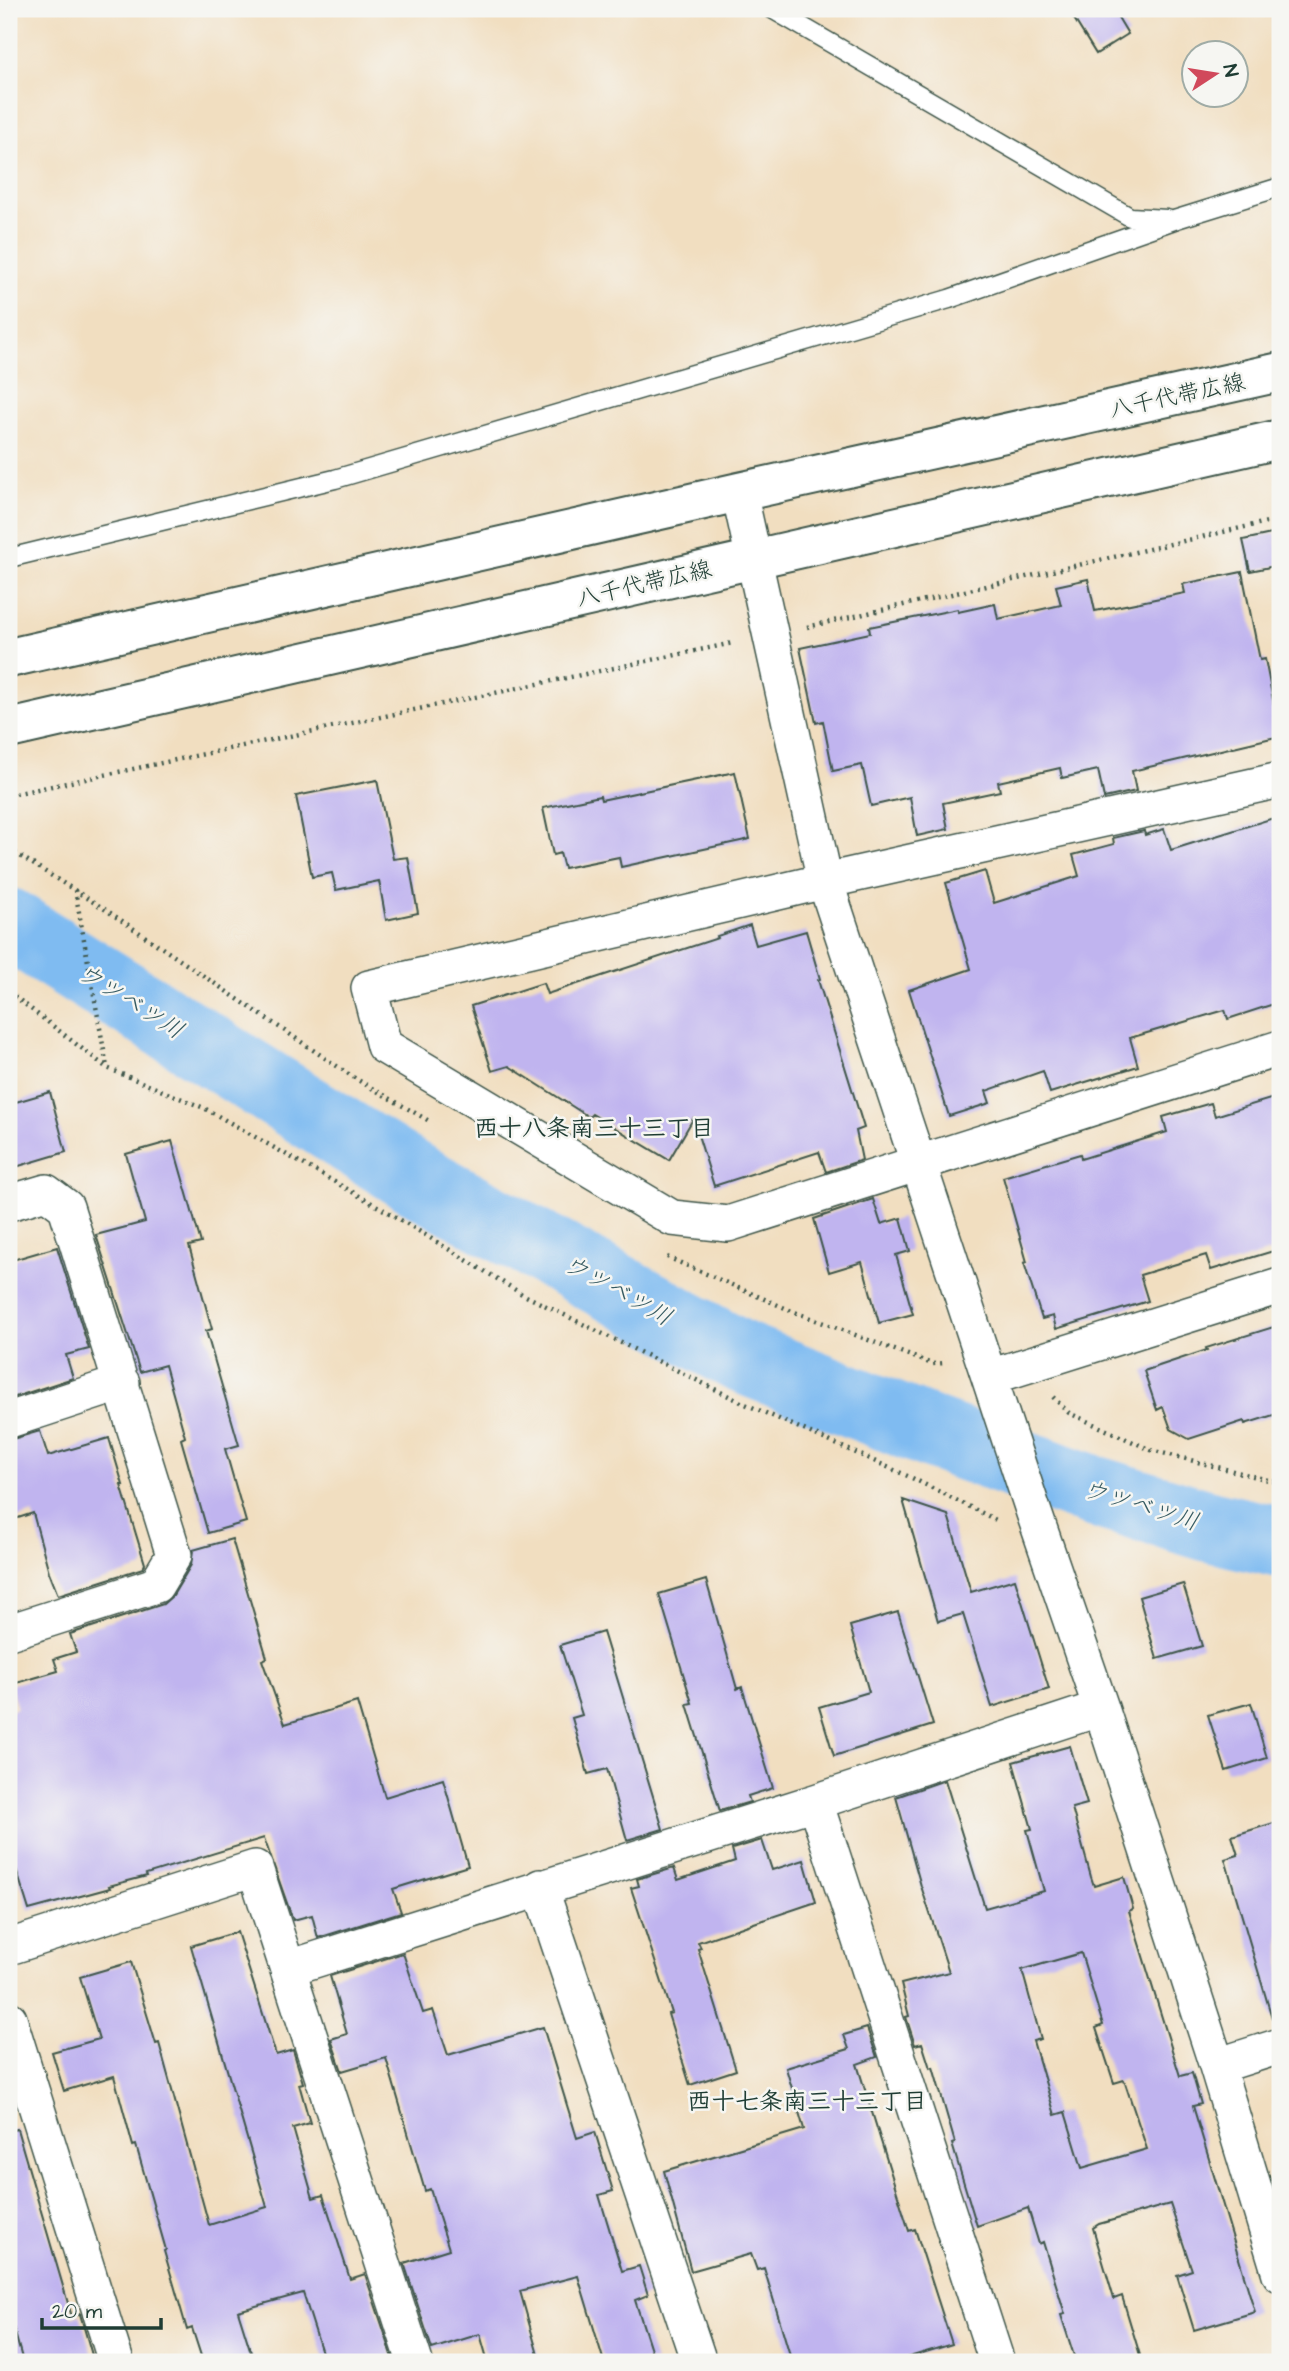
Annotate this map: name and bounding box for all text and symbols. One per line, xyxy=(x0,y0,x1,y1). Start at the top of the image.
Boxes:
north arrow xyxy=(1180,38,1250,108)
text: N xyxy=(1216,62,1245,79)
street label: 八千代帯広線 xyxy=(1106,366,1248,426)
street label: 八千代帯広線 xyxy=(573,553,715,615)
water label: ウツベツ川 xyxy=(71,956,190,1048)
district label: 西十八条南三十三丁目 xyxy=(474,1112,714,1146)
water label: ウツベツ川 xyxy=(557,1247,678,1335)
water label: ウツベツ川 xyxy=(1078,1472,1203,1540)
district label: 西十七条南三十三丁目 xyxy=(687,2085,927,2119)
scale bar xyxy=(42,2287,161,2331)
text: 20 m xyxy=(52,2297,103,2326)

